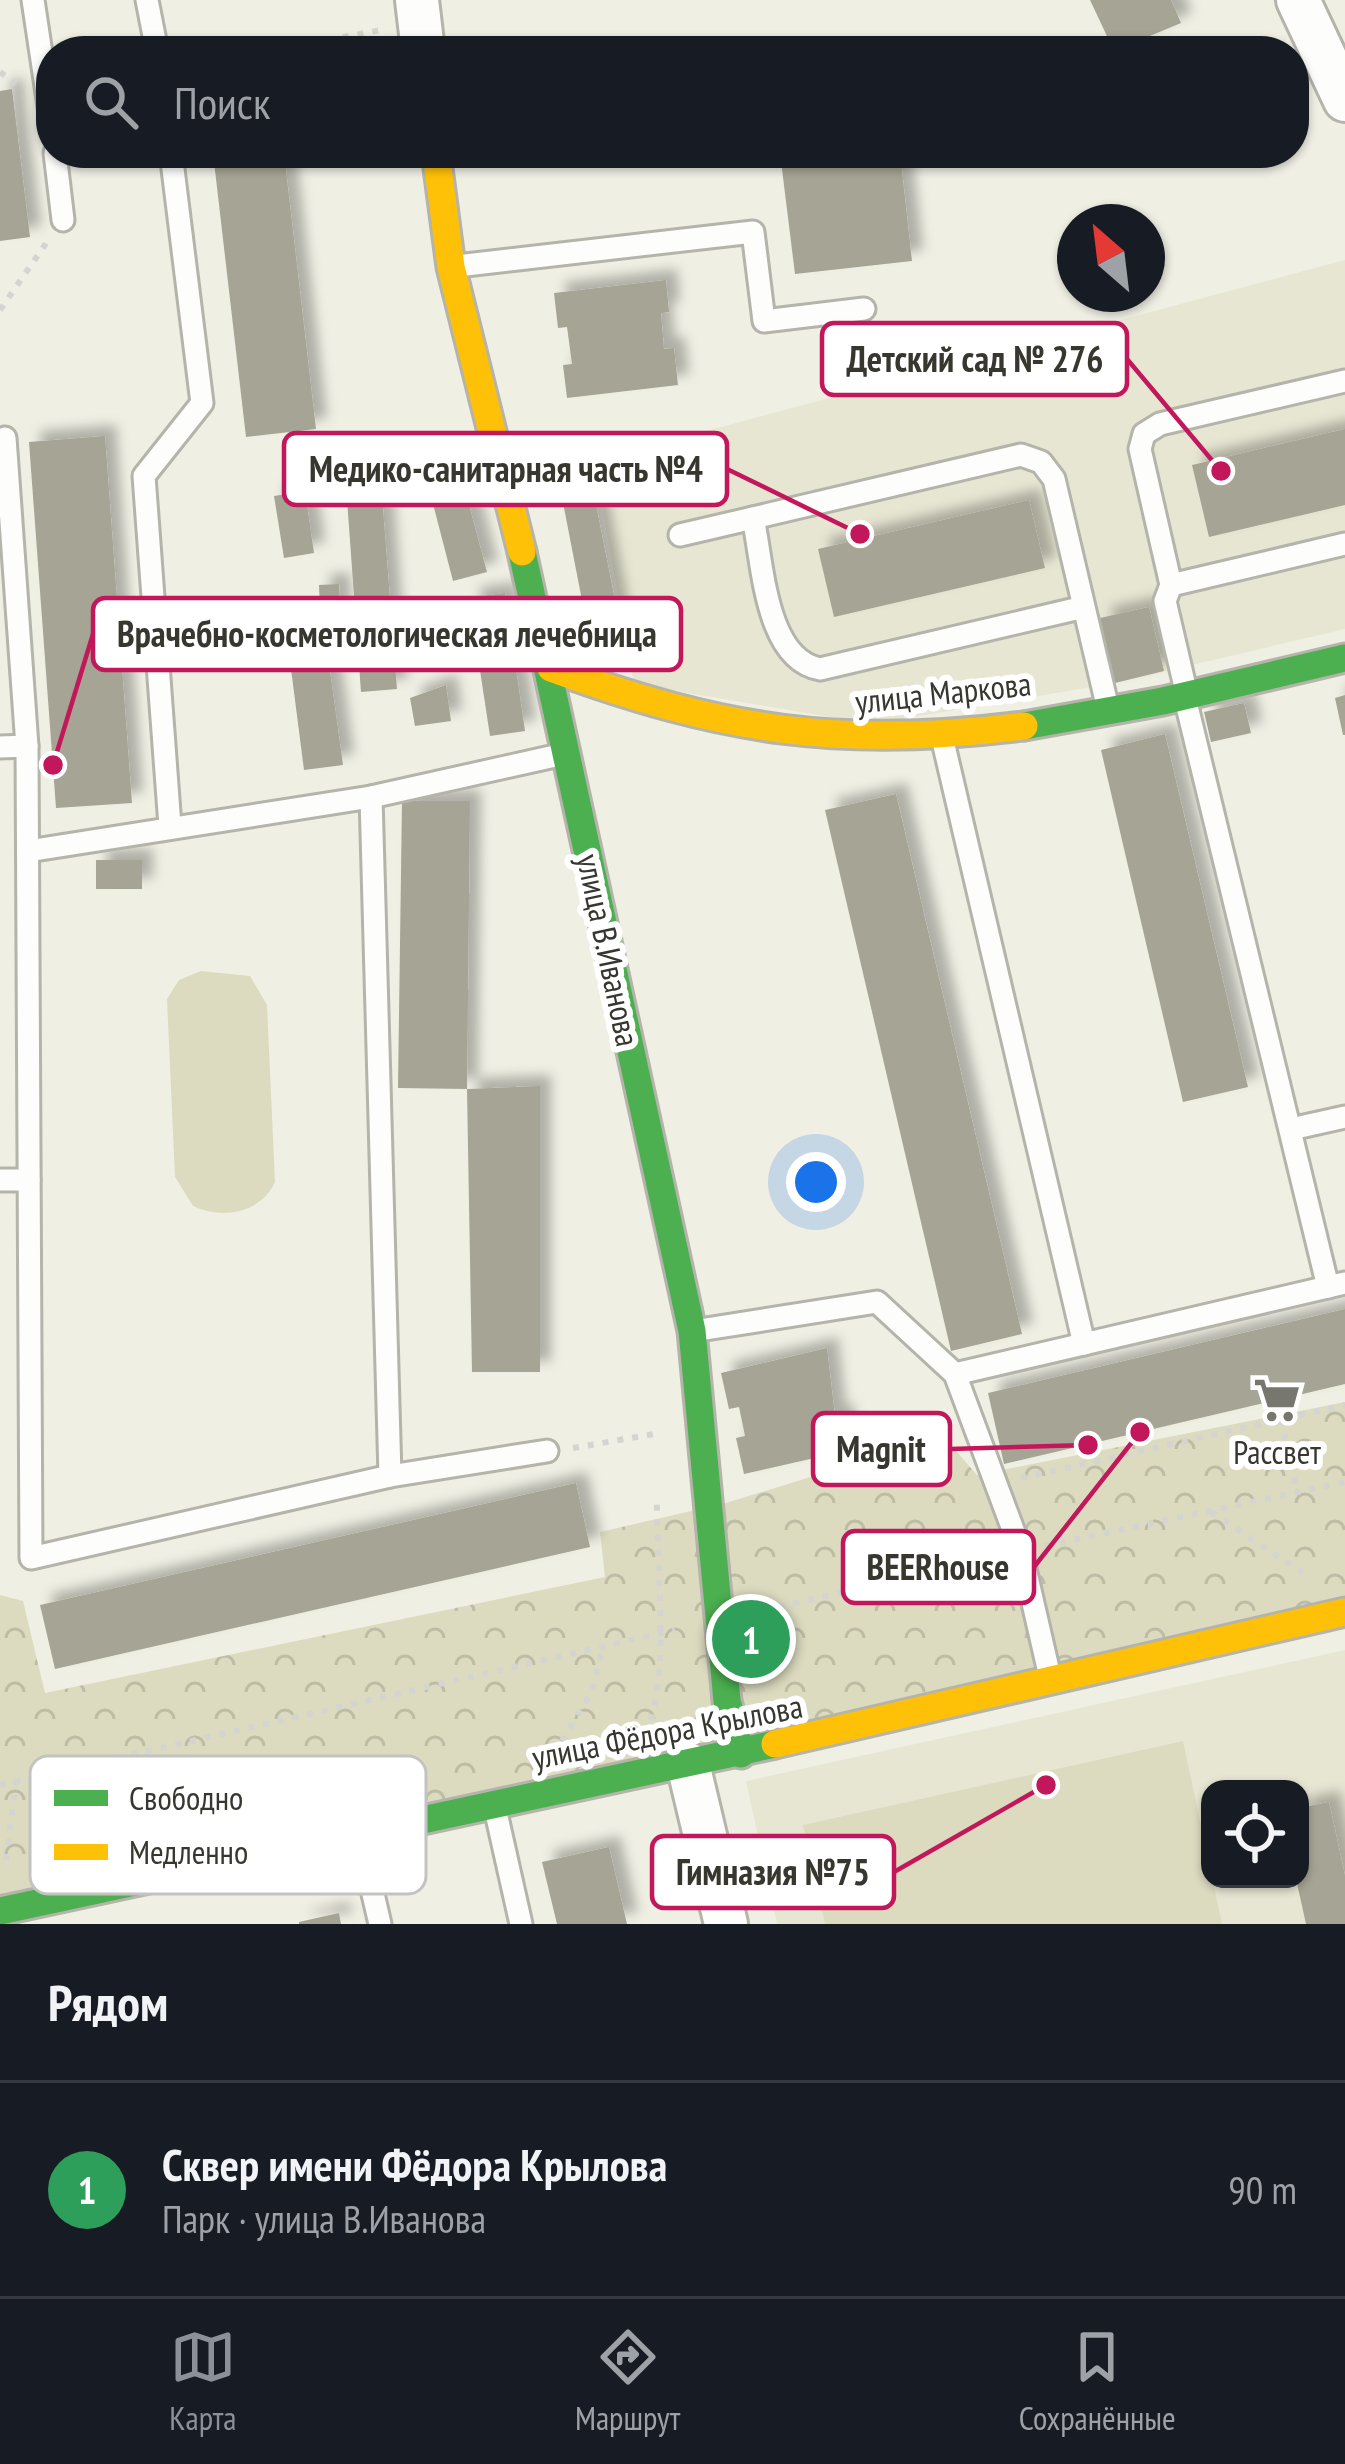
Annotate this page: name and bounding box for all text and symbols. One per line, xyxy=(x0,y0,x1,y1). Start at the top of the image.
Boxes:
search box xyxy=(36,36,1309,168)
icon: search xyxy=(78,69,144,135)
text: Поиск xyxy=(174,73,270,131)
north arrow xyxy=(1057,204,1165,312)
callout: Детский сад № 276 xyxy=(822,323,1127,395)
text: Детский сад № 276 xyxy=(847,335,1103,382)
callout: Медико-санитарная часть №4 xyxy=(284,433,727,505)
text: Медико-санитарная часть №4 xyxy=(309,445,703,492)
callout: Врачебно-косметологическая лечебница xyxy=(93,598,681,670)
text: Врачебно-косметологическая лечебница xyxy=(117,610,657,657)
street label: улица Маркова xyxy=(853,661,1033,723)
street label: улица В.Иванова xyxy=(568,850,650,1050)
your location xyxy=(786,1152,846,1212)
supermarket icon: Рассвет xyxy=(1252,1375,1302,1425)
callout: Magnit xyxy=(813,1413,950,1485)
text: Magnit xyxy=(836,1425,926,1472)
place label: Рассвет xyxy=(1233,1430,1321,1473)
callout: BEERhouse xyxy=(843,1531,1034,1603)
text: BEERhouse xyxy=(867,1543,1009,1590)
pin: 1 xyxy=(712,1594,790,1684)
street label: улица Фёдора Крылова xyxy=(528,1684,806,1778)
legend xyxy=(30,1756,426,1894)
text: Свободно xyxy=(129,1776,243,1819)
map controls xyxy=(1201,1780,1309,1888)
button: locate xyxy=(1201,1780,1309,1888)
text: Медленно xyxy=(129,1830,248,1873)
callout: Гимназия №75 xyxy=(652,1836,894,1908)
text: Гимназия №75 xyxy=(676,1848,870,1895)
text: Рядом xyxy=(48,1969,168,2035)
text: Сквер имени Фёдора Крылова xyxy=(162,2135,667,2193)
text: 1 xyxy=(78,2164,96,2215)
text: 90 m xyxy=(1228,2164,1297,2215)
text: Парк · улица В.Иванова xyxy=(162,2193,486,2244)
tab: Карта xyxy=(169,2324,236,2439)
tab: Маршрут xyxy=(575,2324,680,2439)
tab: Сохранённые xyxy=(1019,2324,1176,2439)

